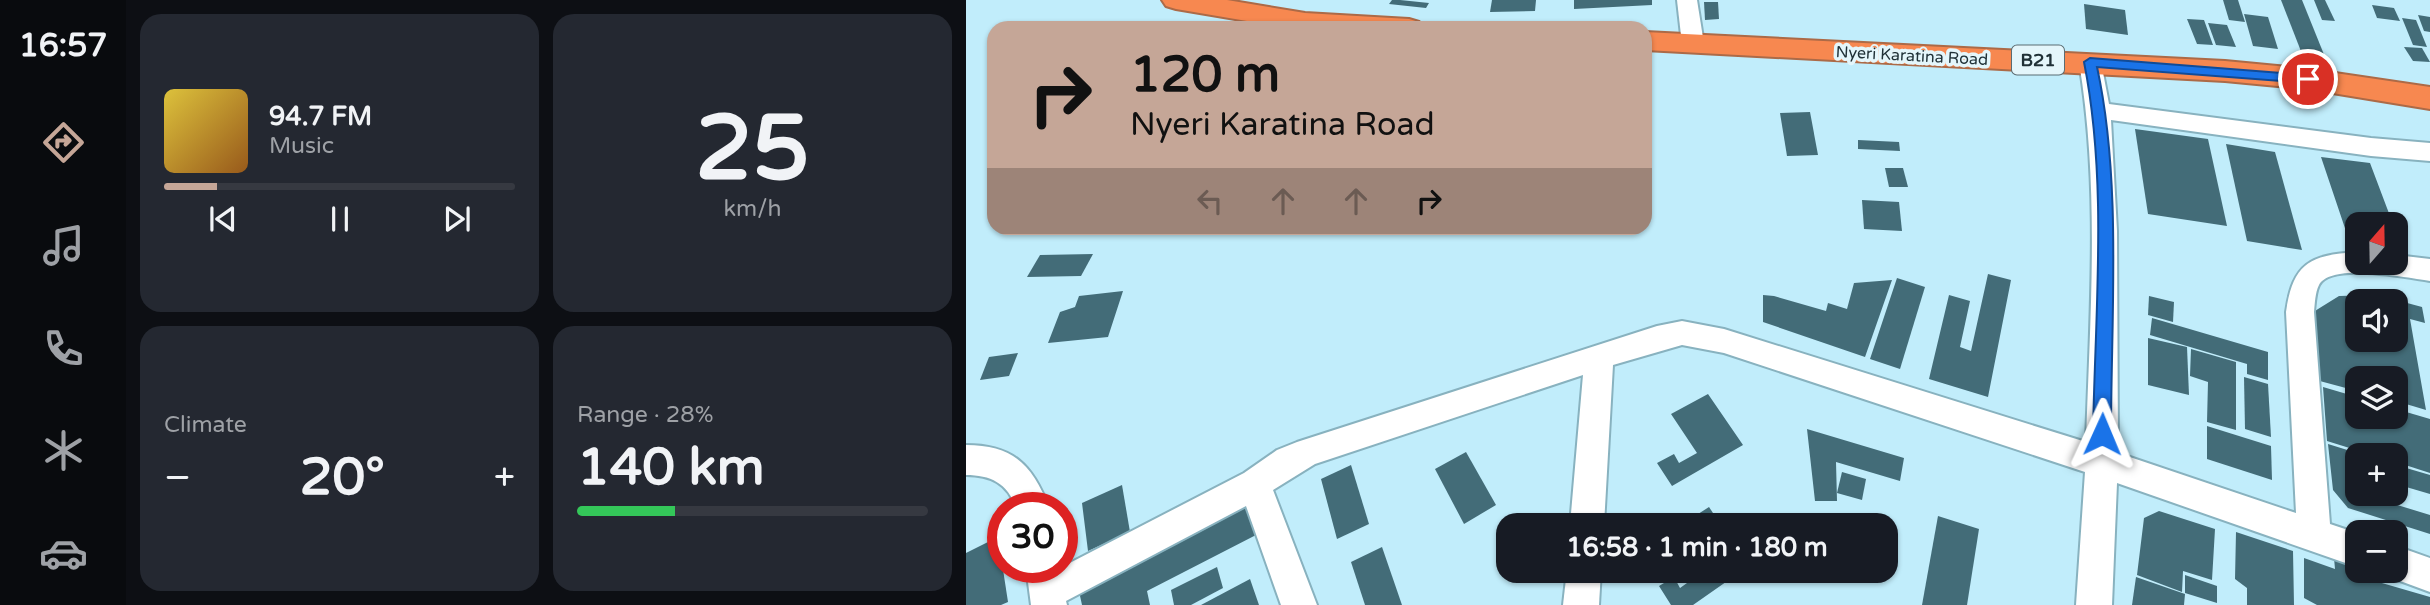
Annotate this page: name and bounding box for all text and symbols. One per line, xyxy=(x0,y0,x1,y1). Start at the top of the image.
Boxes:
text: 16:57 xyxy=(19,27,107,65)
street label: Nyeri Karatina Road xyxy=(1835,42,1989,70)
text: 120 m xyxy=(1130,46,1280,105)
road number: B21 xyxy=(2012,46,2064,74)
icon: right xyxy=(1015,49,1106,140)
pin xyxy=(2278,49,2338,109)
icon: arrive xyxy=(2289,60,2327,98)
text: 25 xyxy=(695,94,810,204)
text: 94.7 FM xyxy=(269,101,372,132)
text: Nyeri Karatina Road xyxy=(1130,106,1435,144)
icon: directions xyxy=(39,118,88,167)
text: Music xyxy=(269,132,334,160)
icon: left xyxy=(1191,182,1229,220)
icon: ahead xyxy=(1264,182,1302,220)
icon: ahead xyxy=(1337,182,1375,220)
icon: right xyxy=(1410,182,1448,220)
text: km/h xyxy=(724,195,781,223)
icon: previous xyxy=(204,200,242,238)
icon: pause xyxy=(321,200,359,238)
icon: next xyxy=(438,200,476,238)
north arrow xyxy=(2345,212,2408,275)
map controls xyxy=(2345,212,2408,583)
icon: music xyxy=(39,221,88,270)
button: sound xyxy=(2345,289,2408,352)
icon: phone xyxy=(39,324,88,373)
button: layers xyxy=(2345,366,2408,429)
position arrow xyxy=(2065,397,2139,471)
text: Range · 28% xyxy=(577,401,713,429)
text: Climate xyxy=(164,411,247,439)
icon: climate xyxy=(39,426,88,475)
text: 140 km xyxy=(577,436,765,499)
button: + xyxy=(2345,443,2408,506)
text: 20° xyxy=(300,446,385,509)
text: − xyxy=(164,455,191,501)
text: + xyxy=(494,455,515,501)
speed limit sign: 30 xyxy=(987,492,1078,583)
button: − xyxy=(2345,520,2408,583)
icon: car xyxy=(39,529,88,578)
text: 16:58 · 1 min · 180 m xyxy=(1566,532,1828,563)

